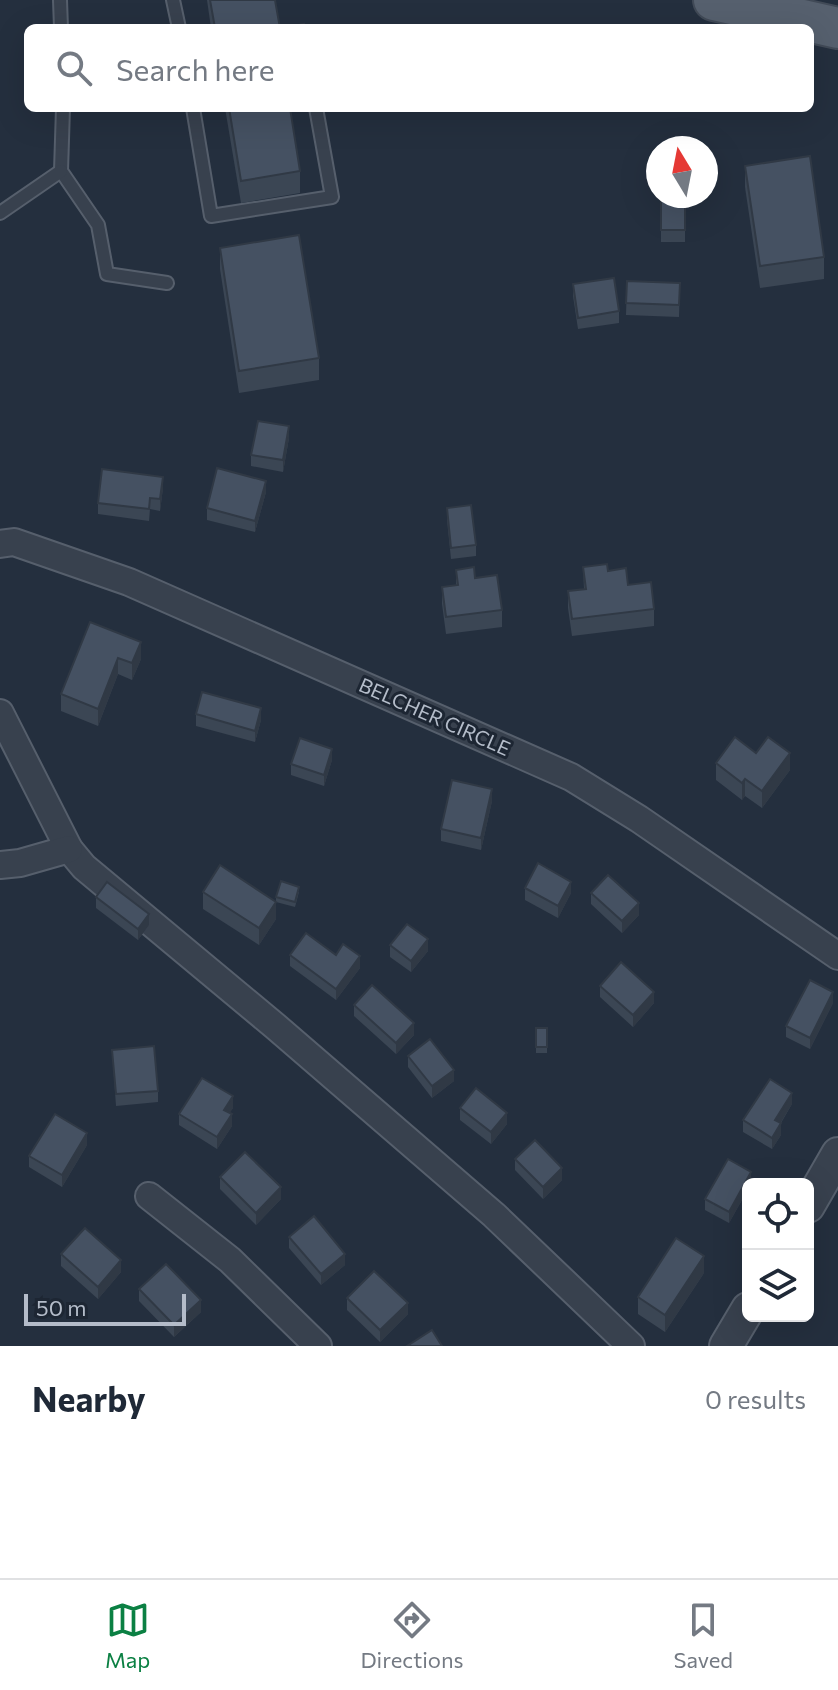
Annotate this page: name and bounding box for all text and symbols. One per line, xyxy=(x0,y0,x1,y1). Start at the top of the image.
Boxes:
search box xyxy=(24,24,814,112)
icon: search xyxy=(52,46,96,90)
text: Search here xyxy=(116,50,275,87)
north arrow xyxy=(646,136,718,208)
street label: BELCHER CIRCLE xyxy=(356,672,514,760)
map controls xyxy=(742,1178,814,1322)
button: locate xyxy=(742,1178,814,1250)
button: layers xyxy=(742,1250,814,1322)
scale bar xyxy=(24,1290,186,1326)
text: 50 m xyxy=(36,1294,86,1321)
text: Nearby xyxy=(32,1377,146,1419)
text: 0 results xyxy=(705,1383,806,1414)
tab: Map xyxy=(105,1598,150,1673)
tab: Directions xyxy=(360,1598,464,1673)
tab: Saved xyxy=(674,1598,733,1673)

